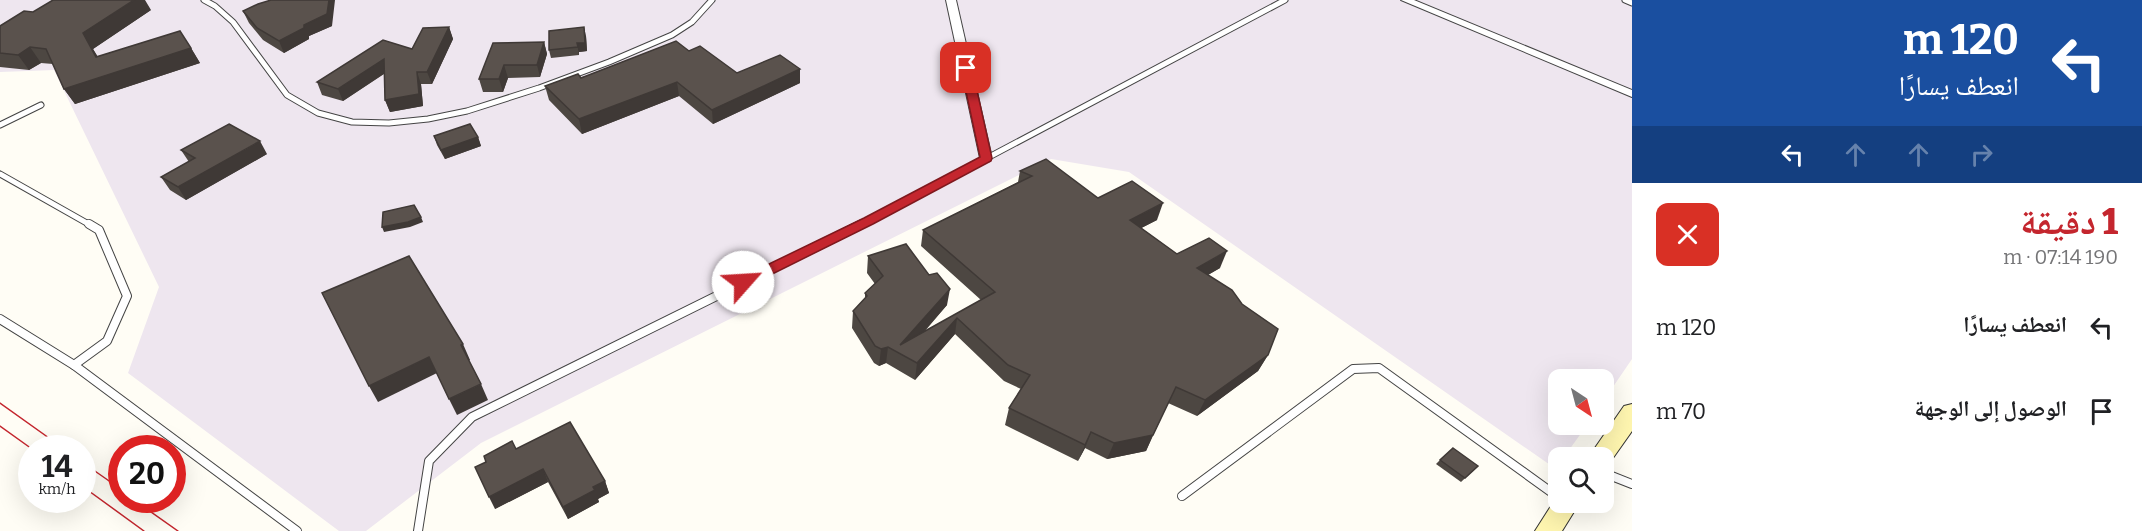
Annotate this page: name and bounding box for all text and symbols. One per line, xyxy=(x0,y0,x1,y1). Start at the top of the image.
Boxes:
text: 120 m xyxy=(1903,15,2019,65)
icon: left xyxy=(2040,24,2118,102)
pin xyxy=(940,42,991,93)
icon: arrive xyxy=(949,51,982,84)
text: انعطف يسارًا xyxy=(1899,70,2019,102)
icon: left xyxy=(1776,138,1809,171)
icon: ahead xyxy=(1839,138,1872,171)
icon: ahead xyxy=(1902,138,1935,171)
icon: right xyxy=(1965,138,1998,171)
text: 1 دقيقة xyxy=(2020,200,2118,244)
button: close xyxy=(1656,203,1719,266)
text: 190 m · 07:14 xyxy=(2003,245,2118,269)
position arrow xyxy=(711,250,775,314)
text: انعطف يسارًا xyxy=(1963,311,2067,338)
icon: left xyxy=(2085,311,2118,344)
text: 120 m xyxy=(1656,314,1716,341)
north arrow xyxy=(1548,369,1614,435)
map controls xyxy=(1548,369,1614,513)
text: الوصول إلى الوجهة xyxy=(1914,395,2067,422)
icon: arrive xyxy=(2085,395,2118,428)
text: 70 m xyxy=(1656,398,1706,425)
speed limit sign: 20 xyxy=(108,435,186,513)
button: search xyxy=(1548,447,1614,513)
text: 14 xyxy=(41,449,73,485)
text: km/h xyxy=(38,480,76,498)

